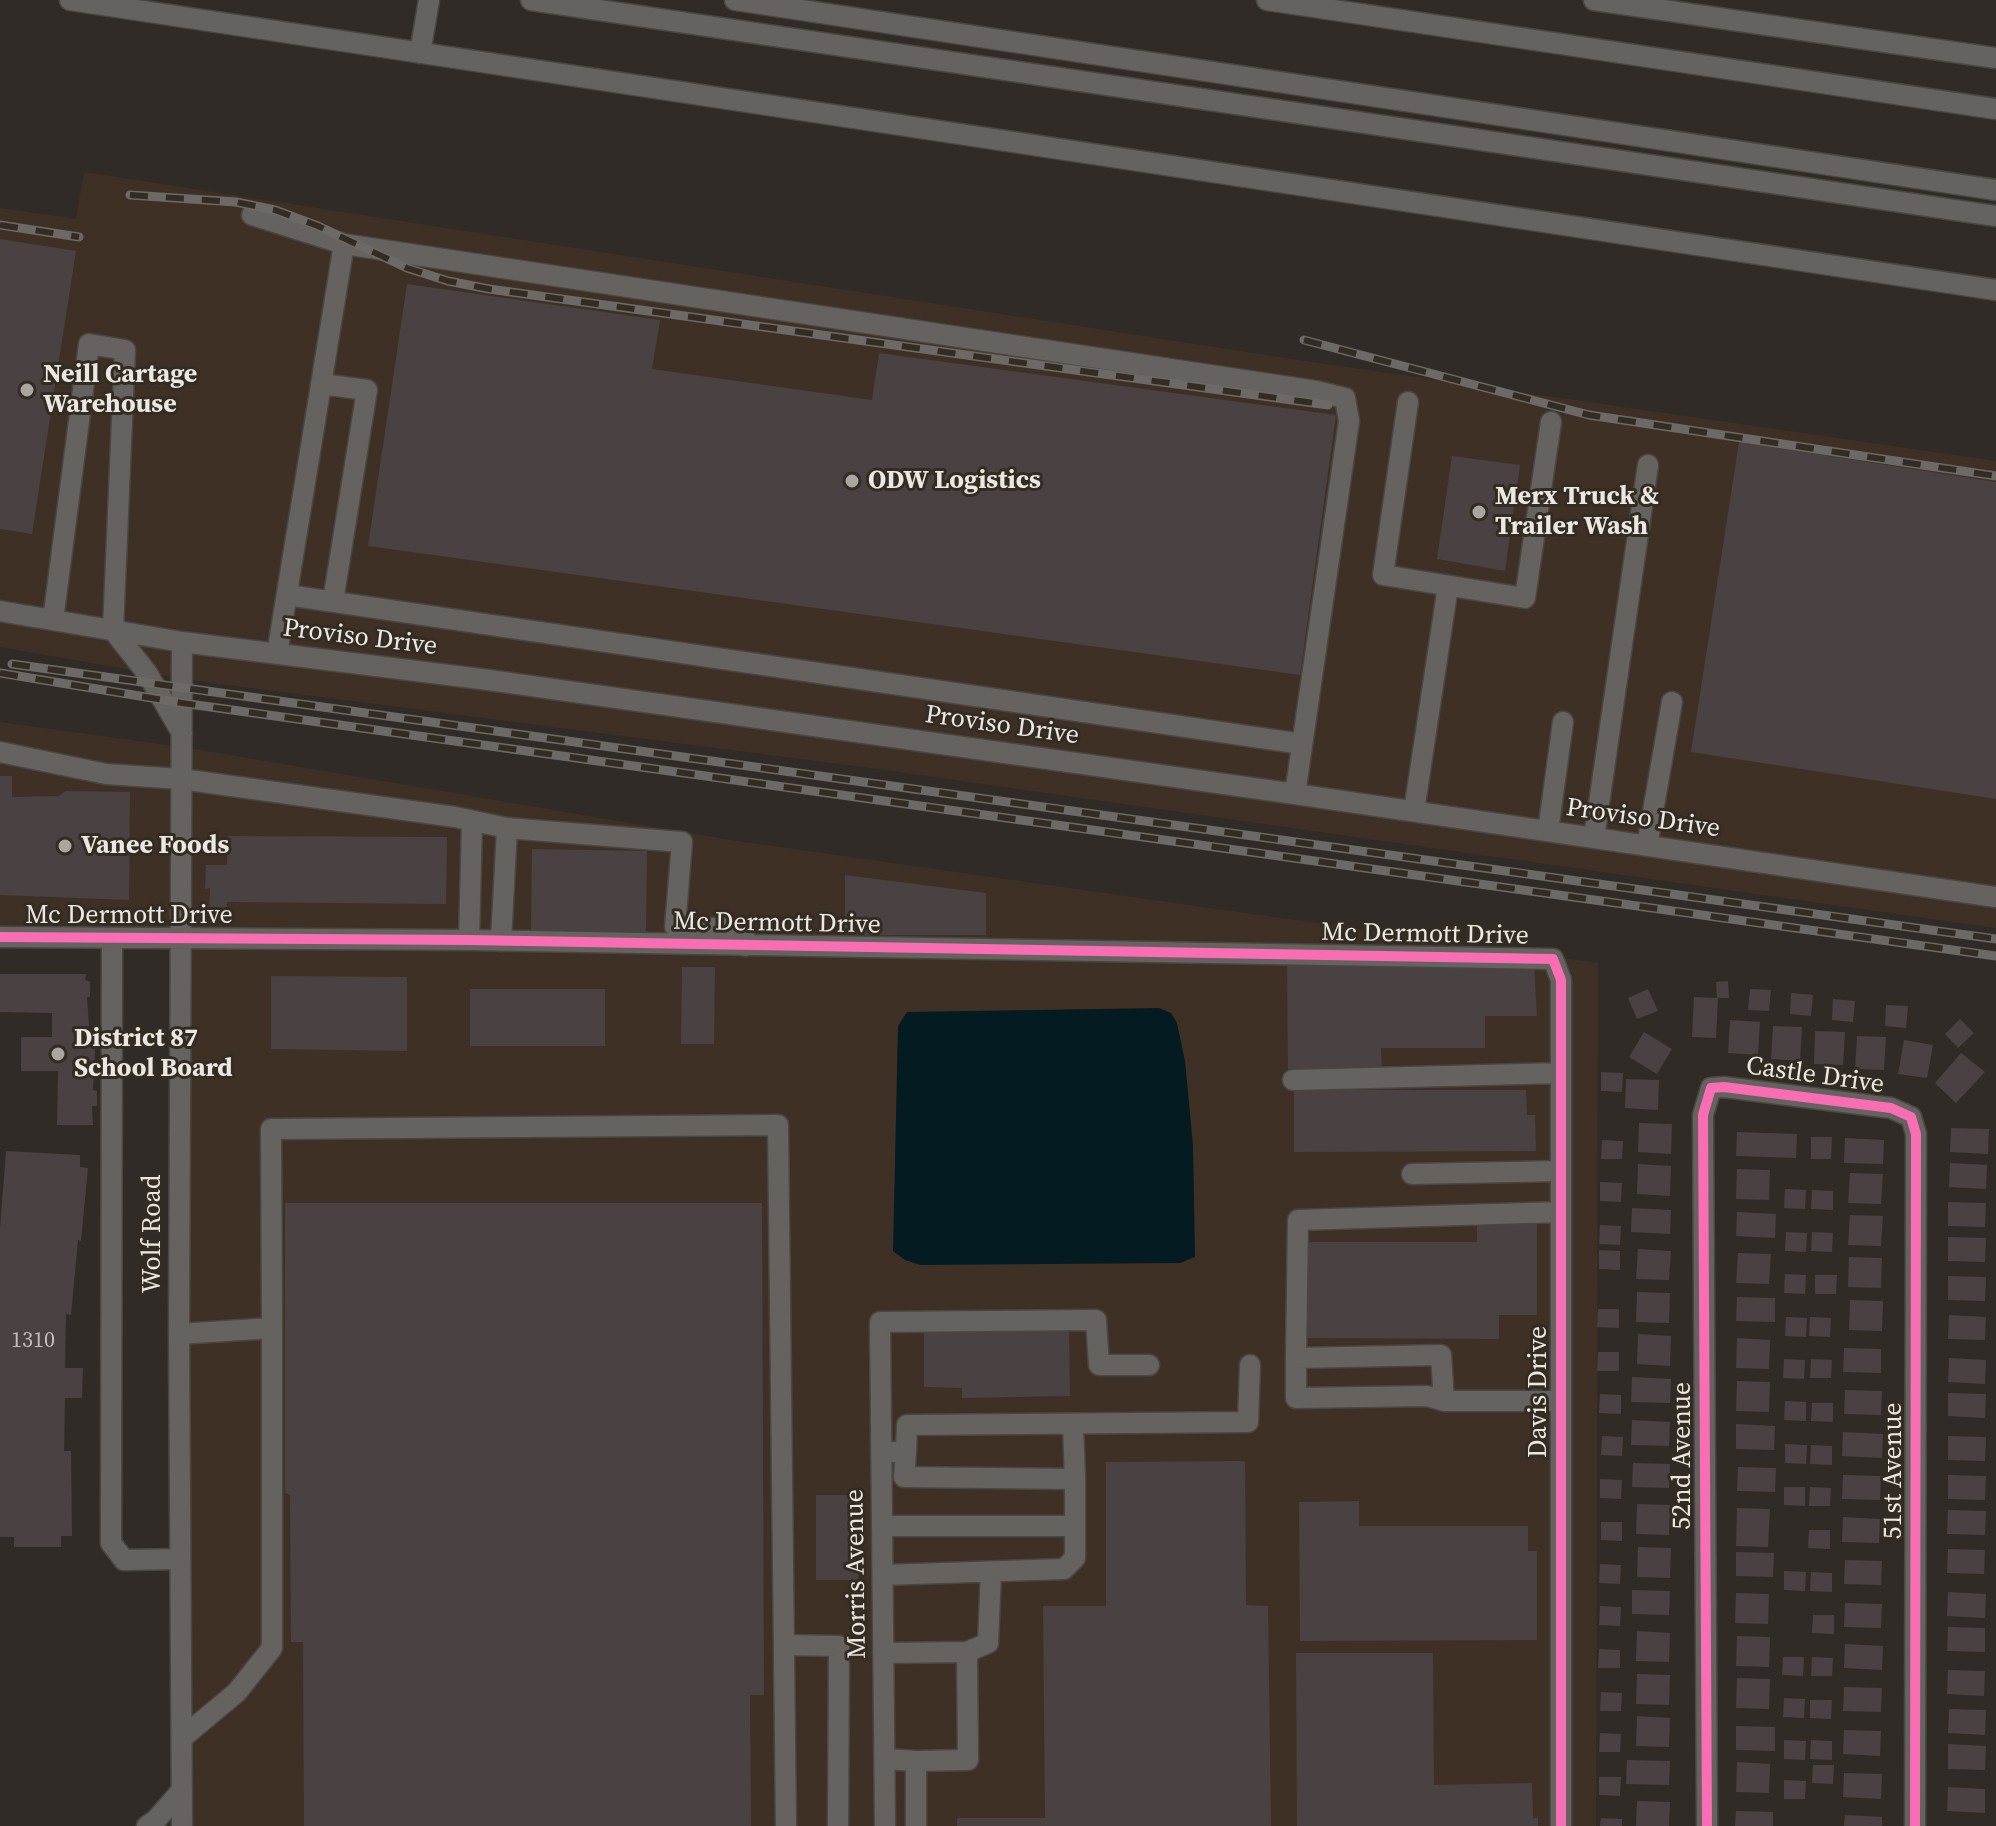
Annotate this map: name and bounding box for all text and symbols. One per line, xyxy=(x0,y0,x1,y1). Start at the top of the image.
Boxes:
place label: Neill Cartage Warehouse xyxy=(43,359,197,420)
marker: Neill Cartage Warehouse xyxy=(18,381,36,399)
place label: ODW Logistics xyxy=(868,465,1041,497)
marker: ODW Logistics xyxy=(843,472,861,490)
place label: Merx Truck & Trailer Wash xyxy=(1495,481,1659,542)
marker: Merx Truck & Trailer Wash xyxy=(1470,503,1488,521)
street label: Proviso Drive xyxy=(281,613,439,663)
street label: Proviso Drive xyxy=(923,700,1081,752)
street label: Proviso Drive xyxy=(1564,793,1722,845)
place label: Vanee Foods xyxy=(81,830,229,862)
marker: Vanee Foods xyxy=(56,837,74,855)
street label: Mc Dermott Drive xyxy=(25,900,233,932)
street label: Mc Dermott Drive xyxy=(673,907,881,941)
street label: Mc Dermott Drive xyxy=(1321,918,1529,952)
place label: District 87 School Board xyxy=(74,1023,233,1084)
marker: District 87 School Board xyxy=(49,1045,67,1063)
street label: Castle Drive xyxy=(1744,1051,1886,1101)
street label: Wolf Road xyxy=(137,1174,169,1294)
street label: Davis Drive xyxy=(1523,1326,1555,1458)
house number: 1310 xyxy=(11,1328,55,1354)
street label: 52nd Avenue xyxy=(1667,1382,1699,1530)
street label: 51st Avenue xyxy=(1878,1402,1910,1540)
street label: Morris Avenue xyxy=(840,1489,874,1659)

